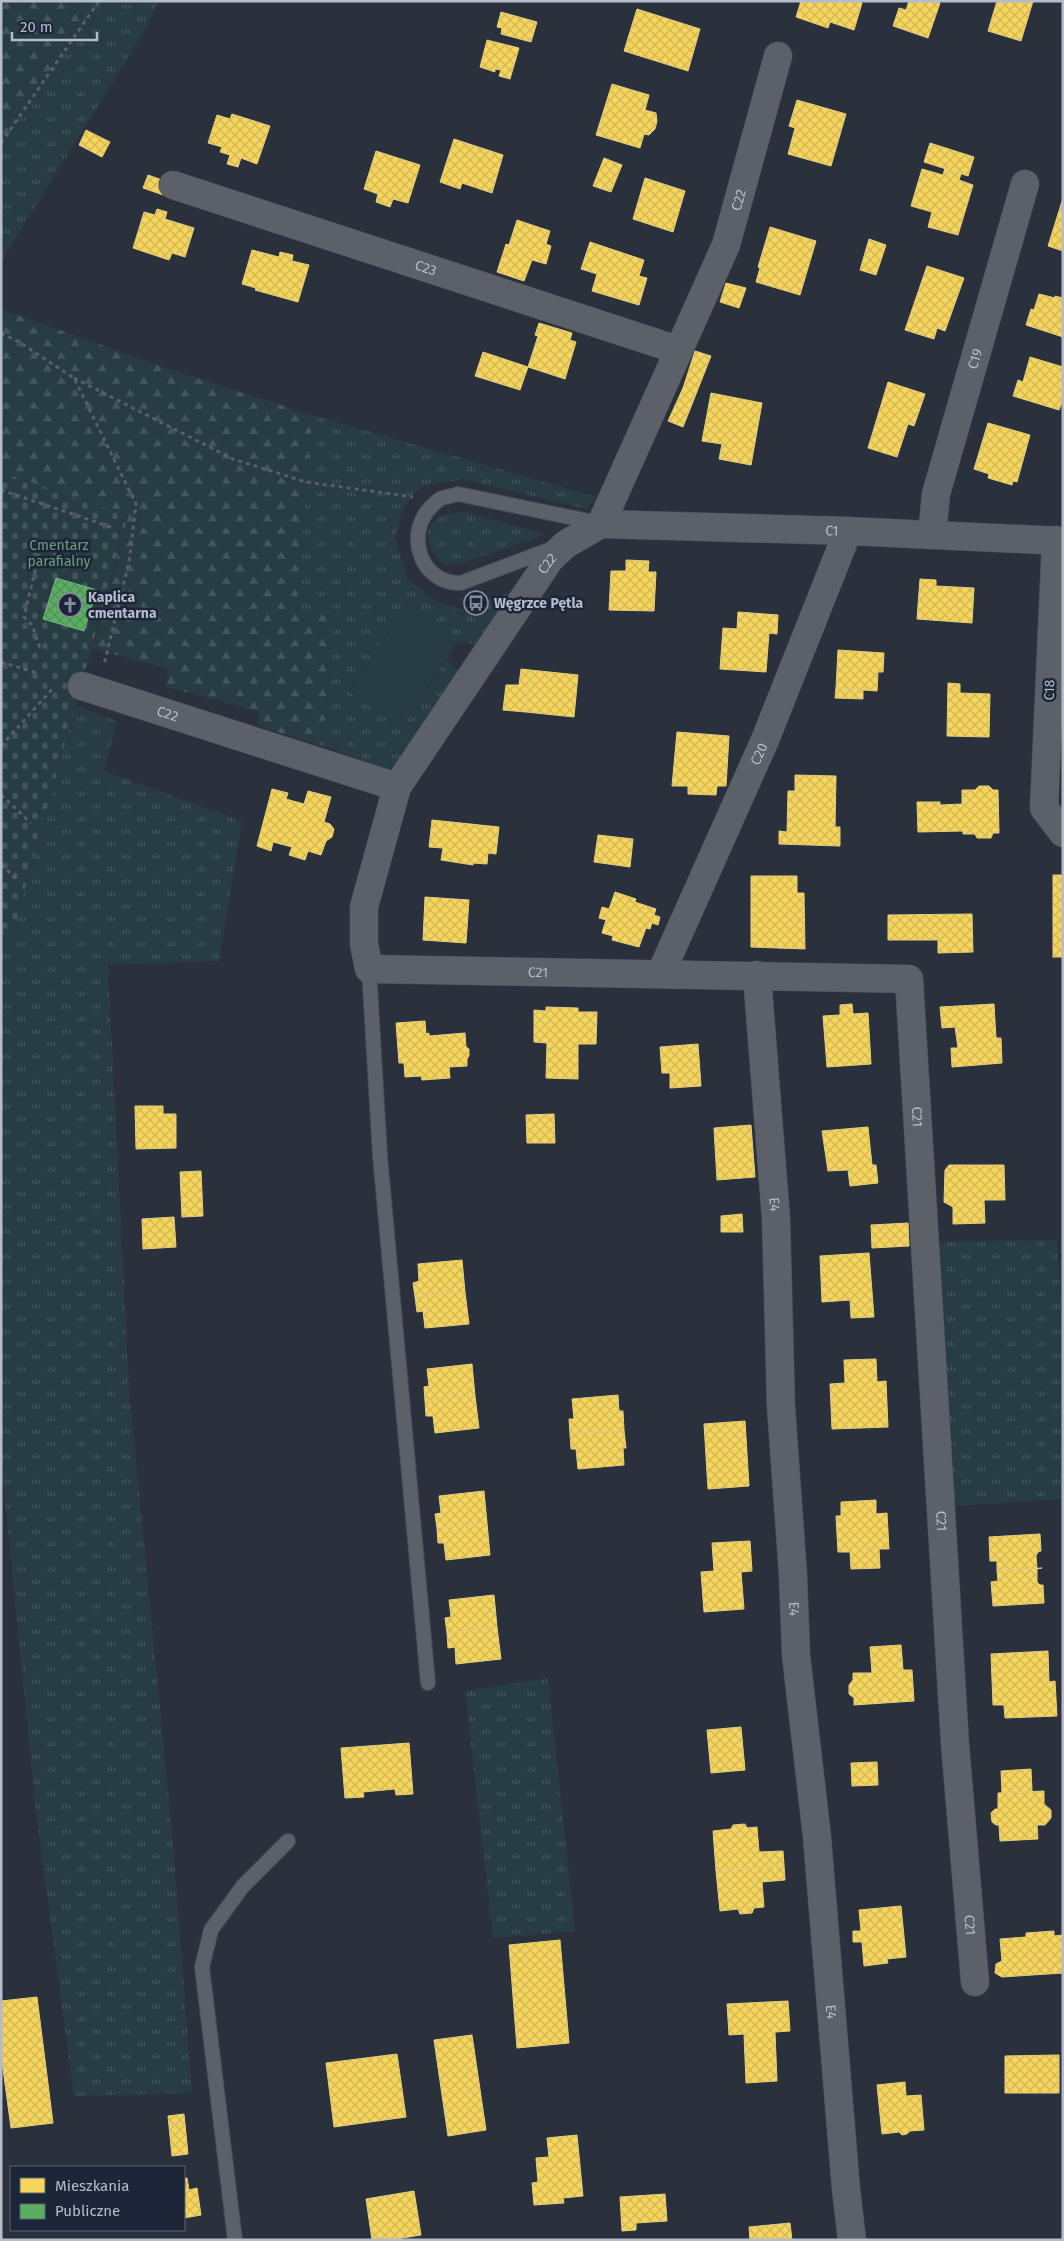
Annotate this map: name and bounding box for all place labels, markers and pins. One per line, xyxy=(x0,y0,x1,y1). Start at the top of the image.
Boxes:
place label: Kaplica cmentarna xyxy=(88,589,157,622)
bus stop icon: Węgrzce Pętla xyxy=(463,590,489,616)
church icon: Kaplica cmentarna xyxy=(57,592,83,618)
place label: Węgrzce Pętla xyxy=(494,595,583,612)

